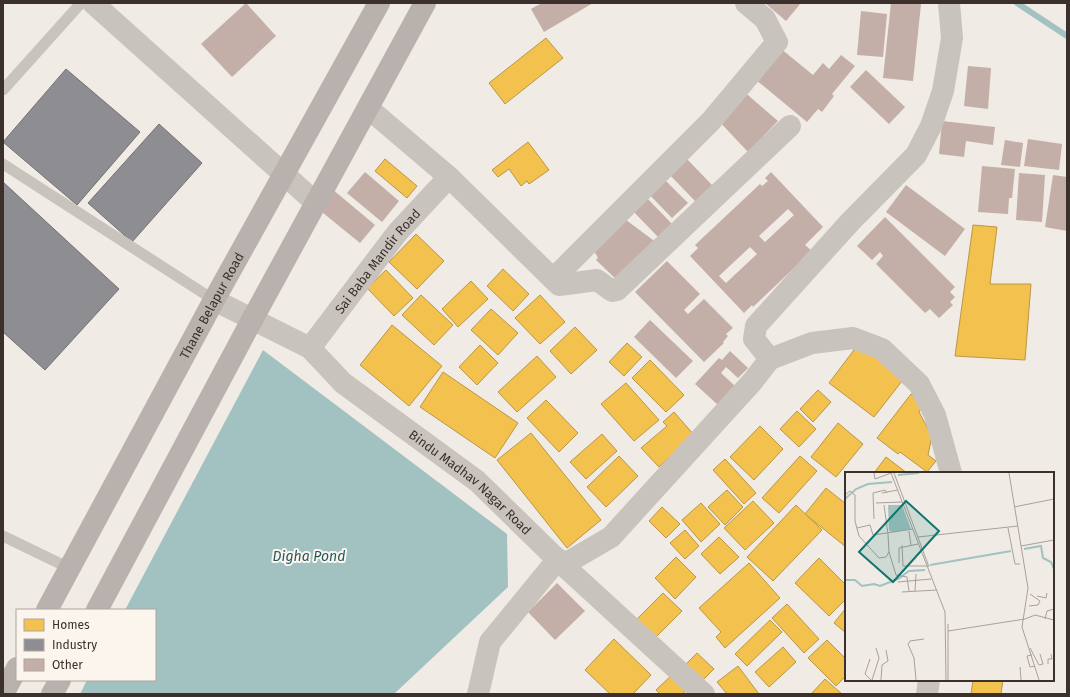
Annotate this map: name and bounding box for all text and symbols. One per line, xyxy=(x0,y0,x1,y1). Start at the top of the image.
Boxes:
street label: Sai Baba Mandir Road xyxy=(332,206,424,317)
street label: Thane Belapur Road xyxy=(177,250,247,362)
street label: Bindu Madhav Nagar Road xyxy=(406,427,534,538)
inset map xyxy=(845,472,1054,681)
water label: Digha Pond xyxy=(273,548,345,565)
legend xyxy=(16,609,156,681)
text: Homes xyxy=(52,618,90,632)
text: Industry xyxy=(52,638,97,652)
text: Other xyxy=(52,658,83,672)

